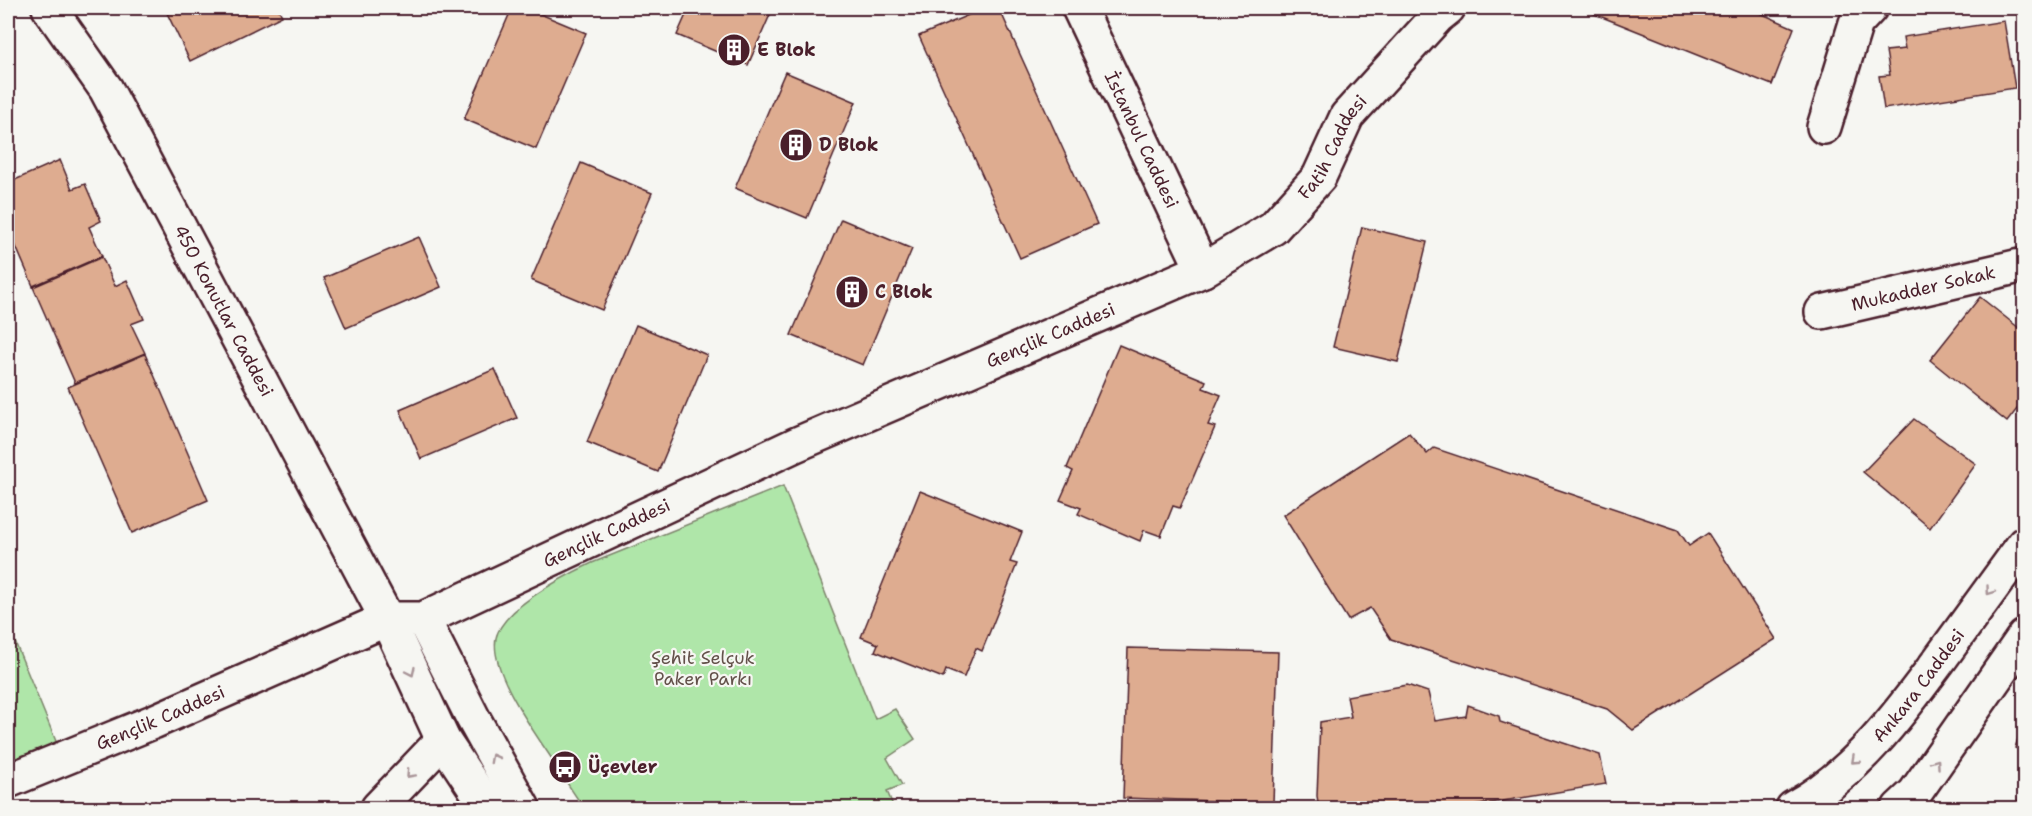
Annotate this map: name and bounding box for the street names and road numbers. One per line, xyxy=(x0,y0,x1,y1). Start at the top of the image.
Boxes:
street label: İstanbul Caddesi xyxy=(1099,68,1184,212)
street label: Fatih Caddesi xyxy=(1293,90,1372,204)
street label: 450 Konutlar Caddesi xyxy=(168,221,279,401)
street label: Mukadder Sokak xyxy=(1849,260,1998,317)
street label: Gençlik Caddesi xyxy=(982,297,1119,374)
street label: Gençlik Caddesi xyxy=(539,493,674,573)
street label: Ankara Caddesi xyxy=(1867,624,1970,748)
street label: Gençlik Caddesi xyxy=(92,680,229,756)

